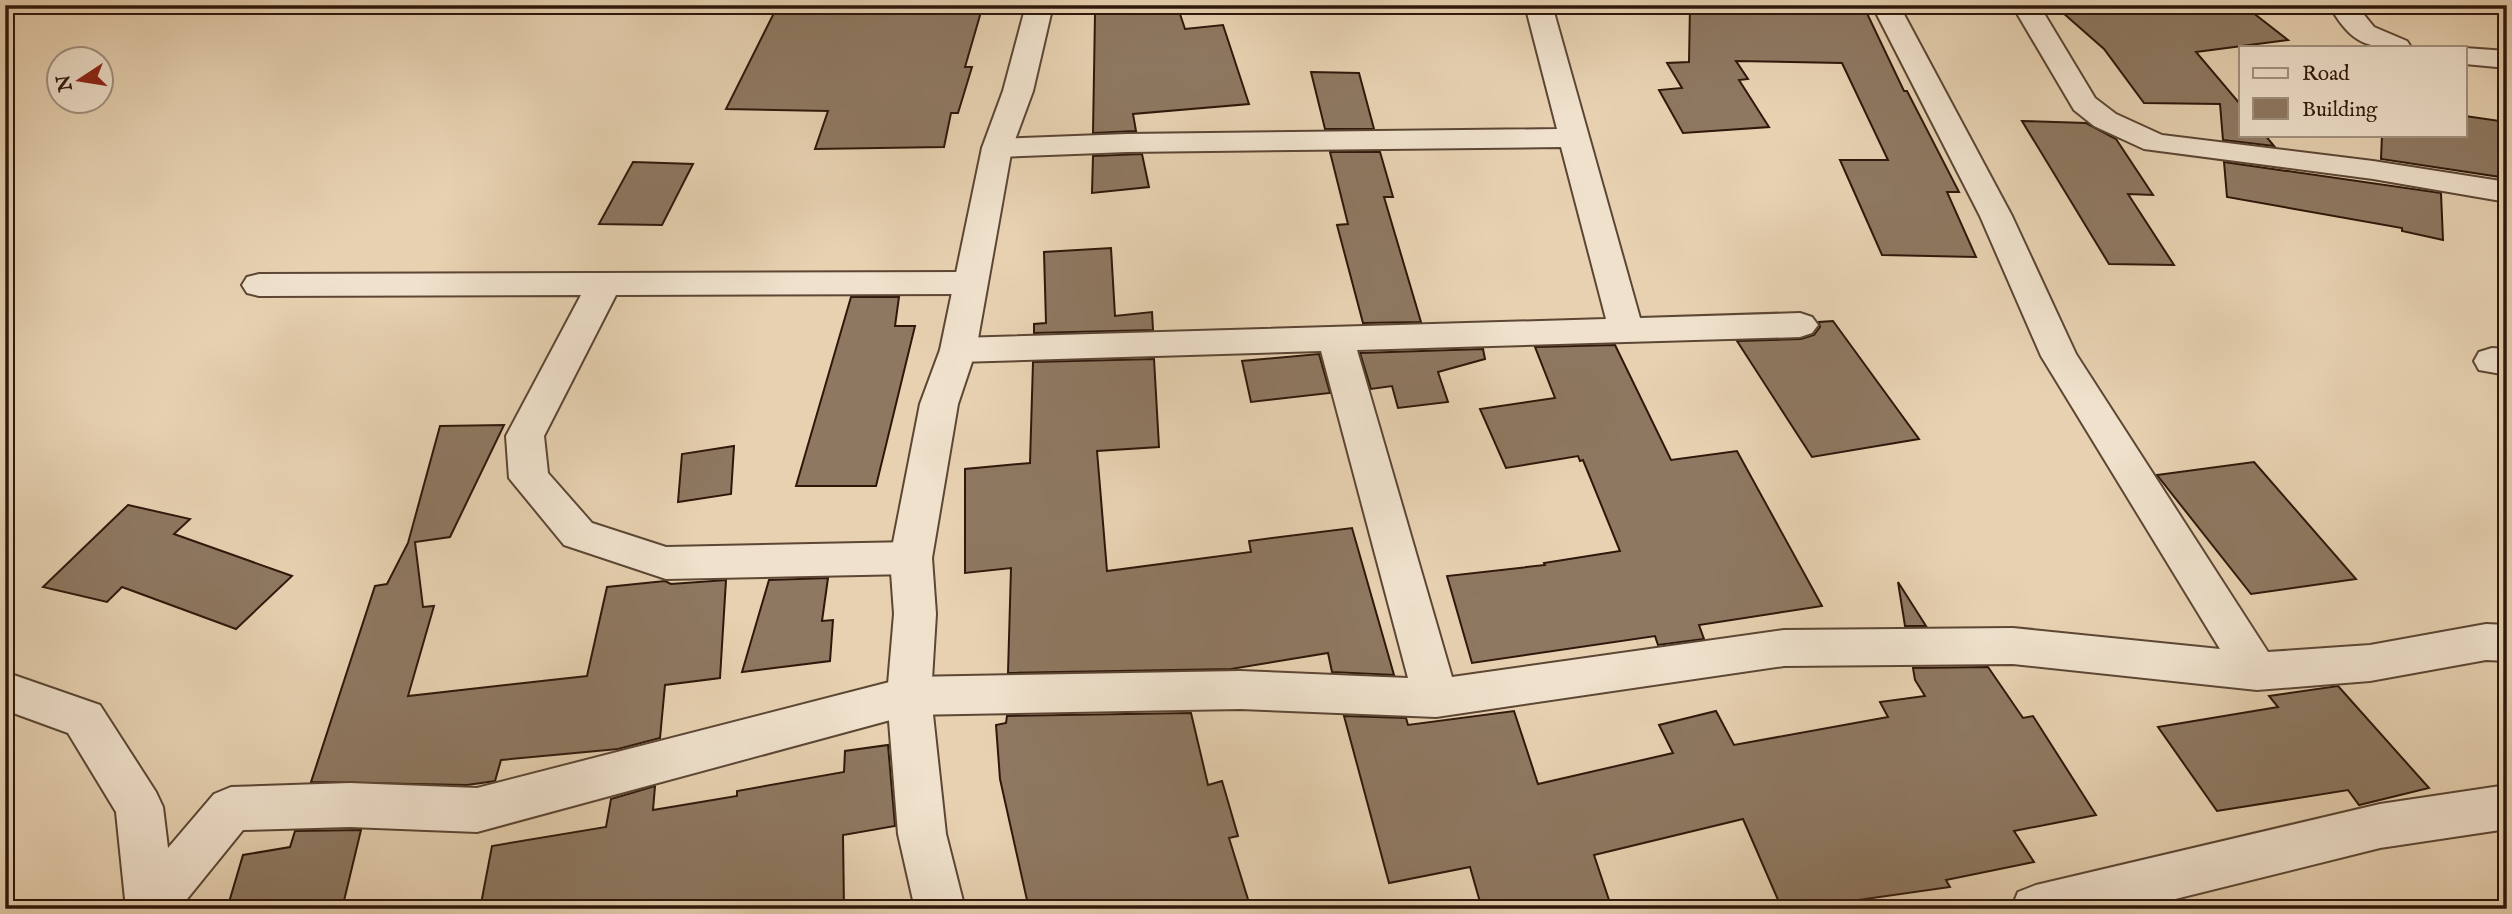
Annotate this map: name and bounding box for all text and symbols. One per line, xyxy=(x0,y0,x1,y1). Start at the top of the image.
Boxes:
north arrow xyxy=(46,46,116,116)
legend xyxy=(2239,46,2466,136)
text: Road xyxy=(2302,61,2350,88)
text: N xyxy=(52,72,79,95)
text: Building xyxy=(2302,97,2378,124)

